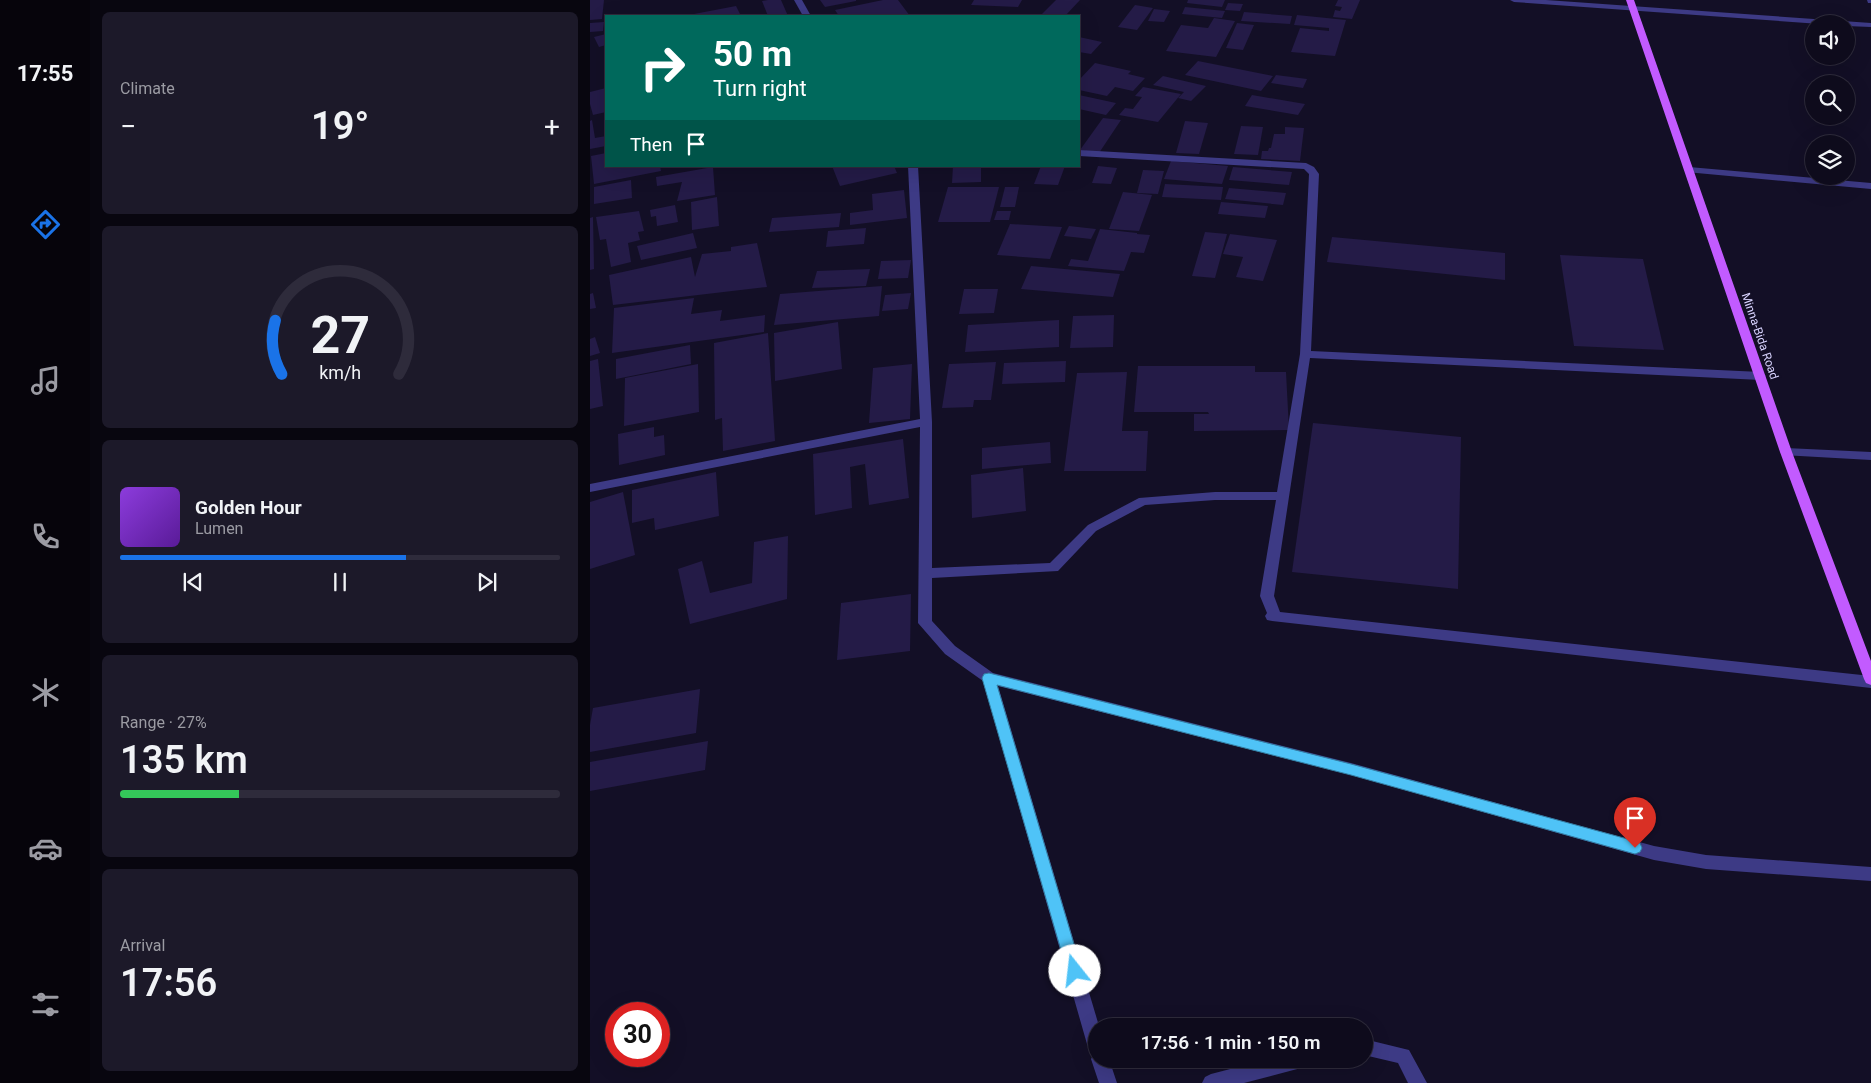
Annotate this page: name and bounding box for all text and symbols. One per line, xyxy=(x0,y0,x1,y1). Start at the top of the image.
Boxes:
map controls xyxy=(1805,15,1855,185)
button: sound xyxy=(1805,15,1855,65)
text: 50 m xyxy=(713,34,792,75)
icon: right xyxy=(630,35,695,100)
text: 17:55 xyxy=(17,61,73,86)
button: search xyxy=(1805,75,1855,125)
text: Turn right xyxy=(713,76,807,101)
text: Climate xyxy=(120,79,175,98)
text: 19° xyxy=(311,104,369,148)
text: − xyxy=(120,110,136,143)
text: + xyxy=(544,110,560,143)
icon: arrive xyxy=(682,130,710,158)
text: Then xyxy=(630,133,672,156)
button: layers xyxy=(1805,135,1855,185)
icon: directions xyxy=(28,207,63,242)
street label: Minna-Bida Road xyxy=(1739,291,1781,381)
text: 27 xyxy=(310,305,370,366)
text: km/h xyxy=(319,362,361,383)
icon: music xyxy=(28,363,63,398)
text: Golden Hour xyxy=(195,496,302,519)
icon: phone xyxy=(28,519,63,554)
text: Lumen xyxy=(195,519,243,538)
icon: previous xyxy=(179,568,207,596)
icon: pause xyxy=(326,568,354,596)
icon: next xyxy=(473,568,501,596)
icon: climate xyxy=(28,675,63,710)
text: Range · 27% xyxy=(120,713,207,732)
text: 135 km xyxy=(120,738,248,782)
pin xyxy=(1614,797,1656,848)
icon: arrive xyxy=(1621,804,1649,832)
icon: car xyxy=(28,831,63,866)
text: Arrival xyxy=(120,936,165,955)
position arrow xyxy=(1048,944,1100,996)
text: 17:56 xyxy=(120,961,217,1005)
icon: filters xyxy=(28,987,63,1022)
speed limit sign: 30 xyxy=(605,1002,670,1067)
text: 17:56 · 1 min · 150 m xyxy=(1140,1031,1321,1054)

